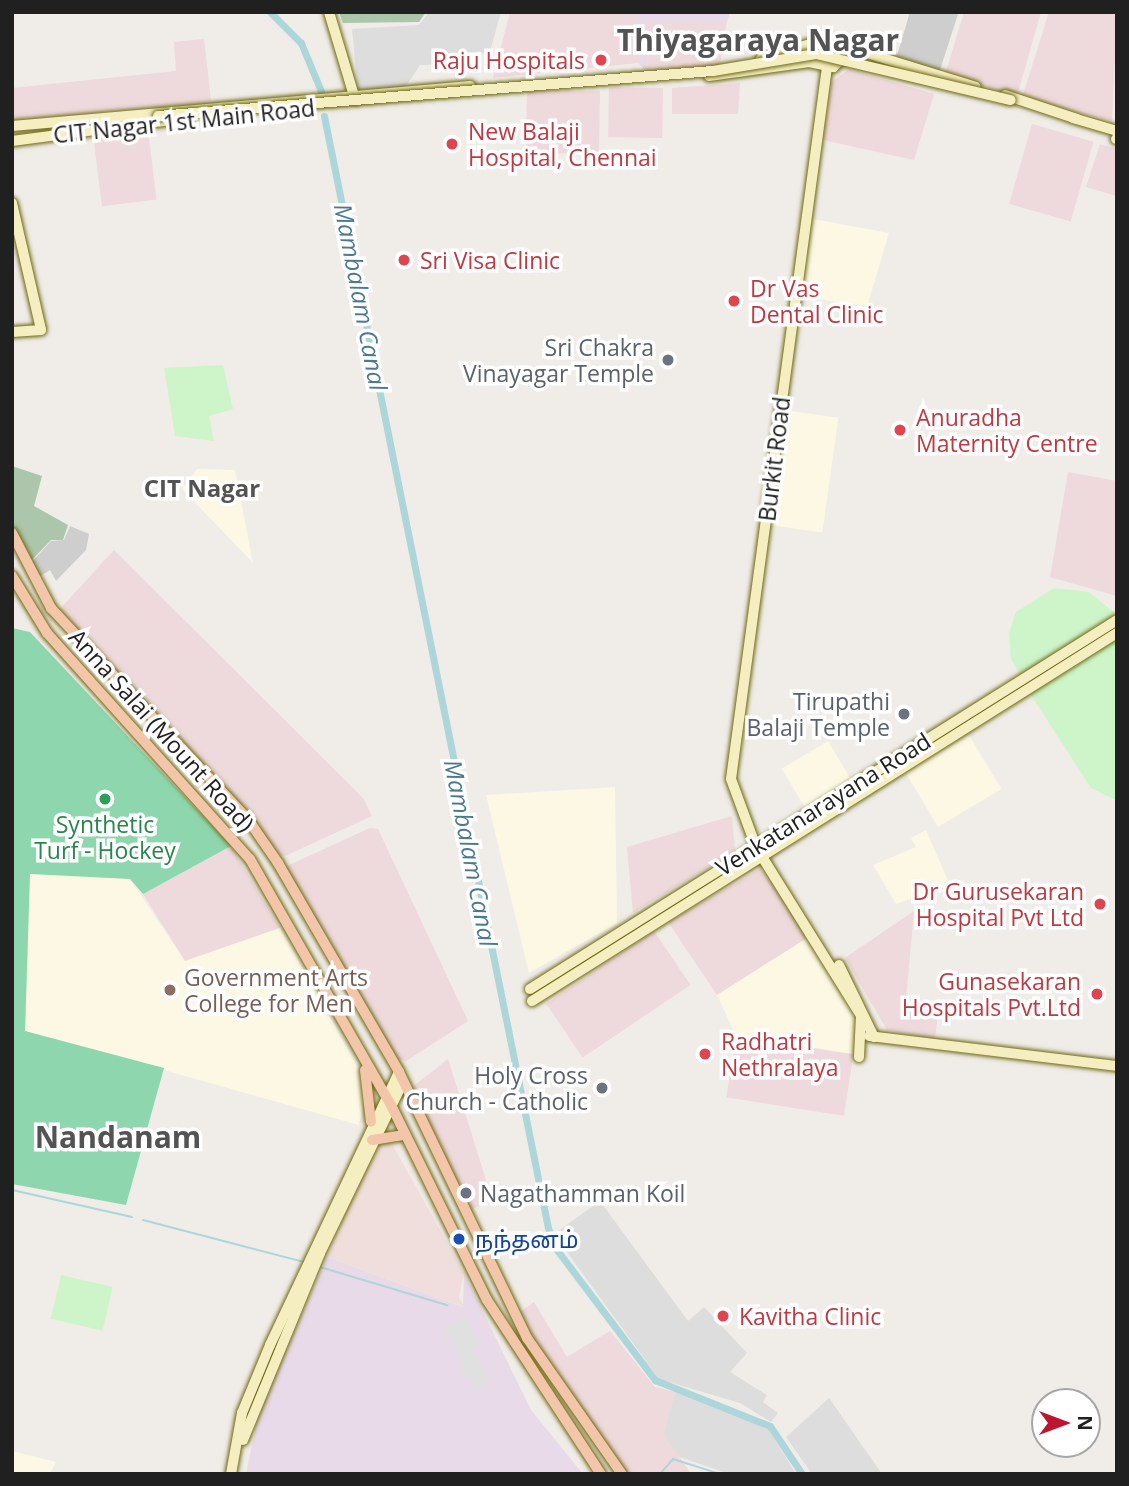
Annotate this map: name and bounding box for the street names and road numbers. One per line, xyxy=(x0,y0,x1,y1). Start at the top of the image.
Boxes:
street label: CIT Nagar 1st Main Road xyxy=(52,94,316,148)
street label: Burkit Road xyxy=(753,395,795,523)
street label: Anna Salai (Mount Road) xyxy=(64,623,260,837)
street label: Venkatanarayana Road xyxy=(711,727,935,881)

